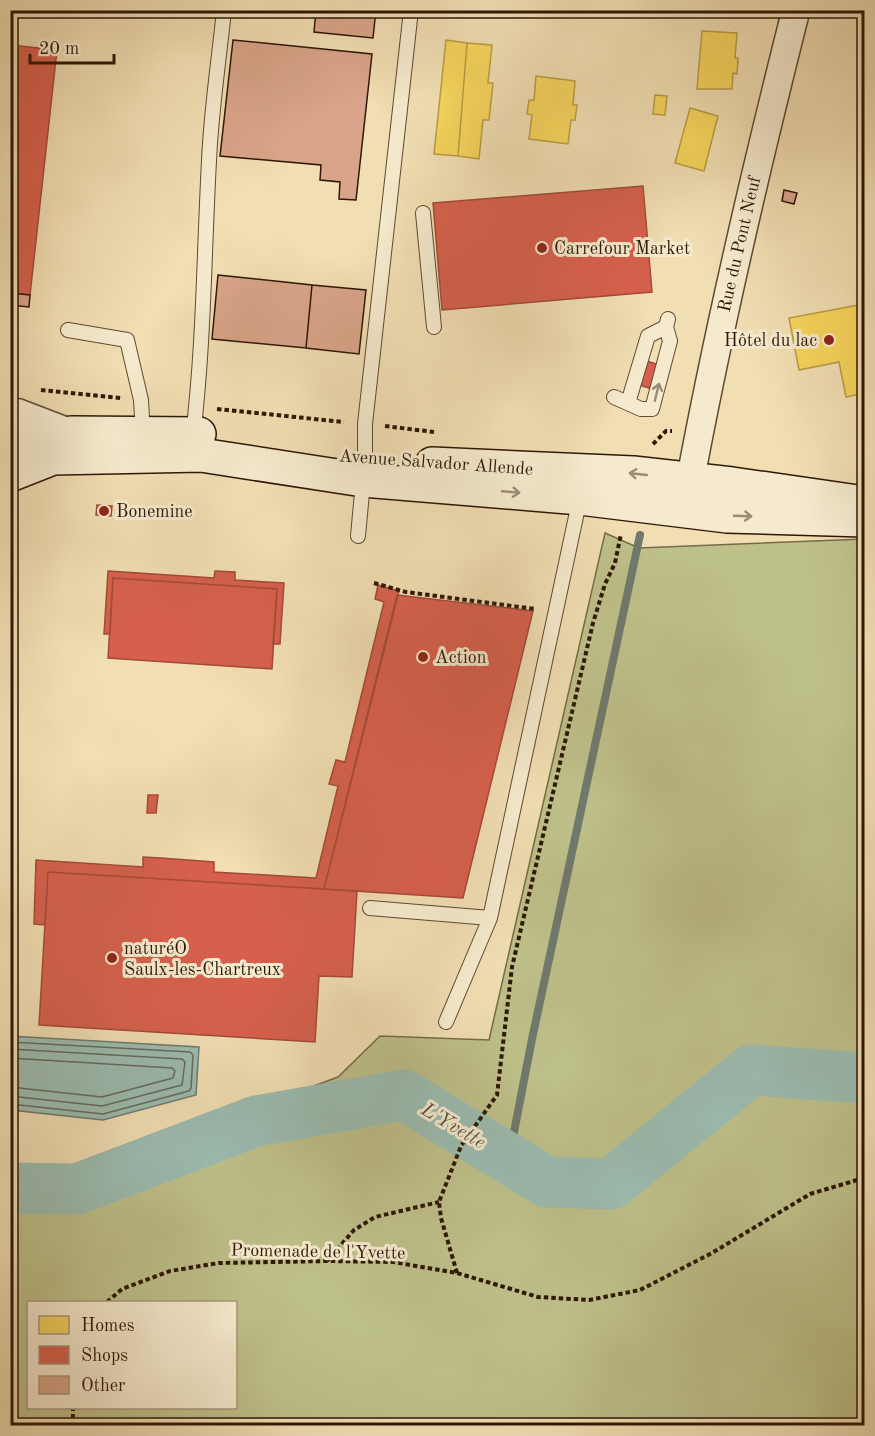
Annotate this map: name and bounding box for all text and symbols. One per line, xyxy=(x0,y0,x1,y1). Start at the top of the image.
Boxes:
scale bar xyxy=(30,27,114,65)
text: 20 m xyxy=(39,40,79,58)
street label: Rue du Pont Neuf xyxy=(716,174,765,314)
place label: Carrefour Market xyxy=(554,240,690,258)
marker: Carrefour Market xyxy=(535,241,549,255)
place label: Hôtel du lac xyxy=(724,332,817,350)
marker: Hôtel du lac xyxy=(822,333,836,347)
one-way arrow xyxy=(651,383,663,402)
street label: Avenue Salvador Allende xyxy=(338,447,534,479)
one-way arrow xyxy=(628,468,648,479)
one-way arrow xyxy=(500,487,520,498)
place label: Bonemine xyxy=(116,503,193,521)
marker: Bonemine xyxy=(97,504,111,518)
one-way arrow xyxy=(732,511,752,522)
place label: Action xyxy=(435,649,487,667)
marker: Action xyxy=(416,650,430,664)
place label: naturéO Saulx-les-Chartreux xyxy=(124,940,281,979)
marker: naturéO Saulx-les-Chartreux xyxy=(105,951,119,965)
water label: L'Yvette xyxy=(417,1099,489,1154)
street label: Promenade de l'Yvette xyxy=(230,1241,405,1263)
legend xyxy=(27,1301,237,1409)
text: Homes xyxy=(81,1317,135,1335)
text: Shops xyxy=(81,1347,128,1365)
text: Other xyxy=(81,1377,126,1395)

